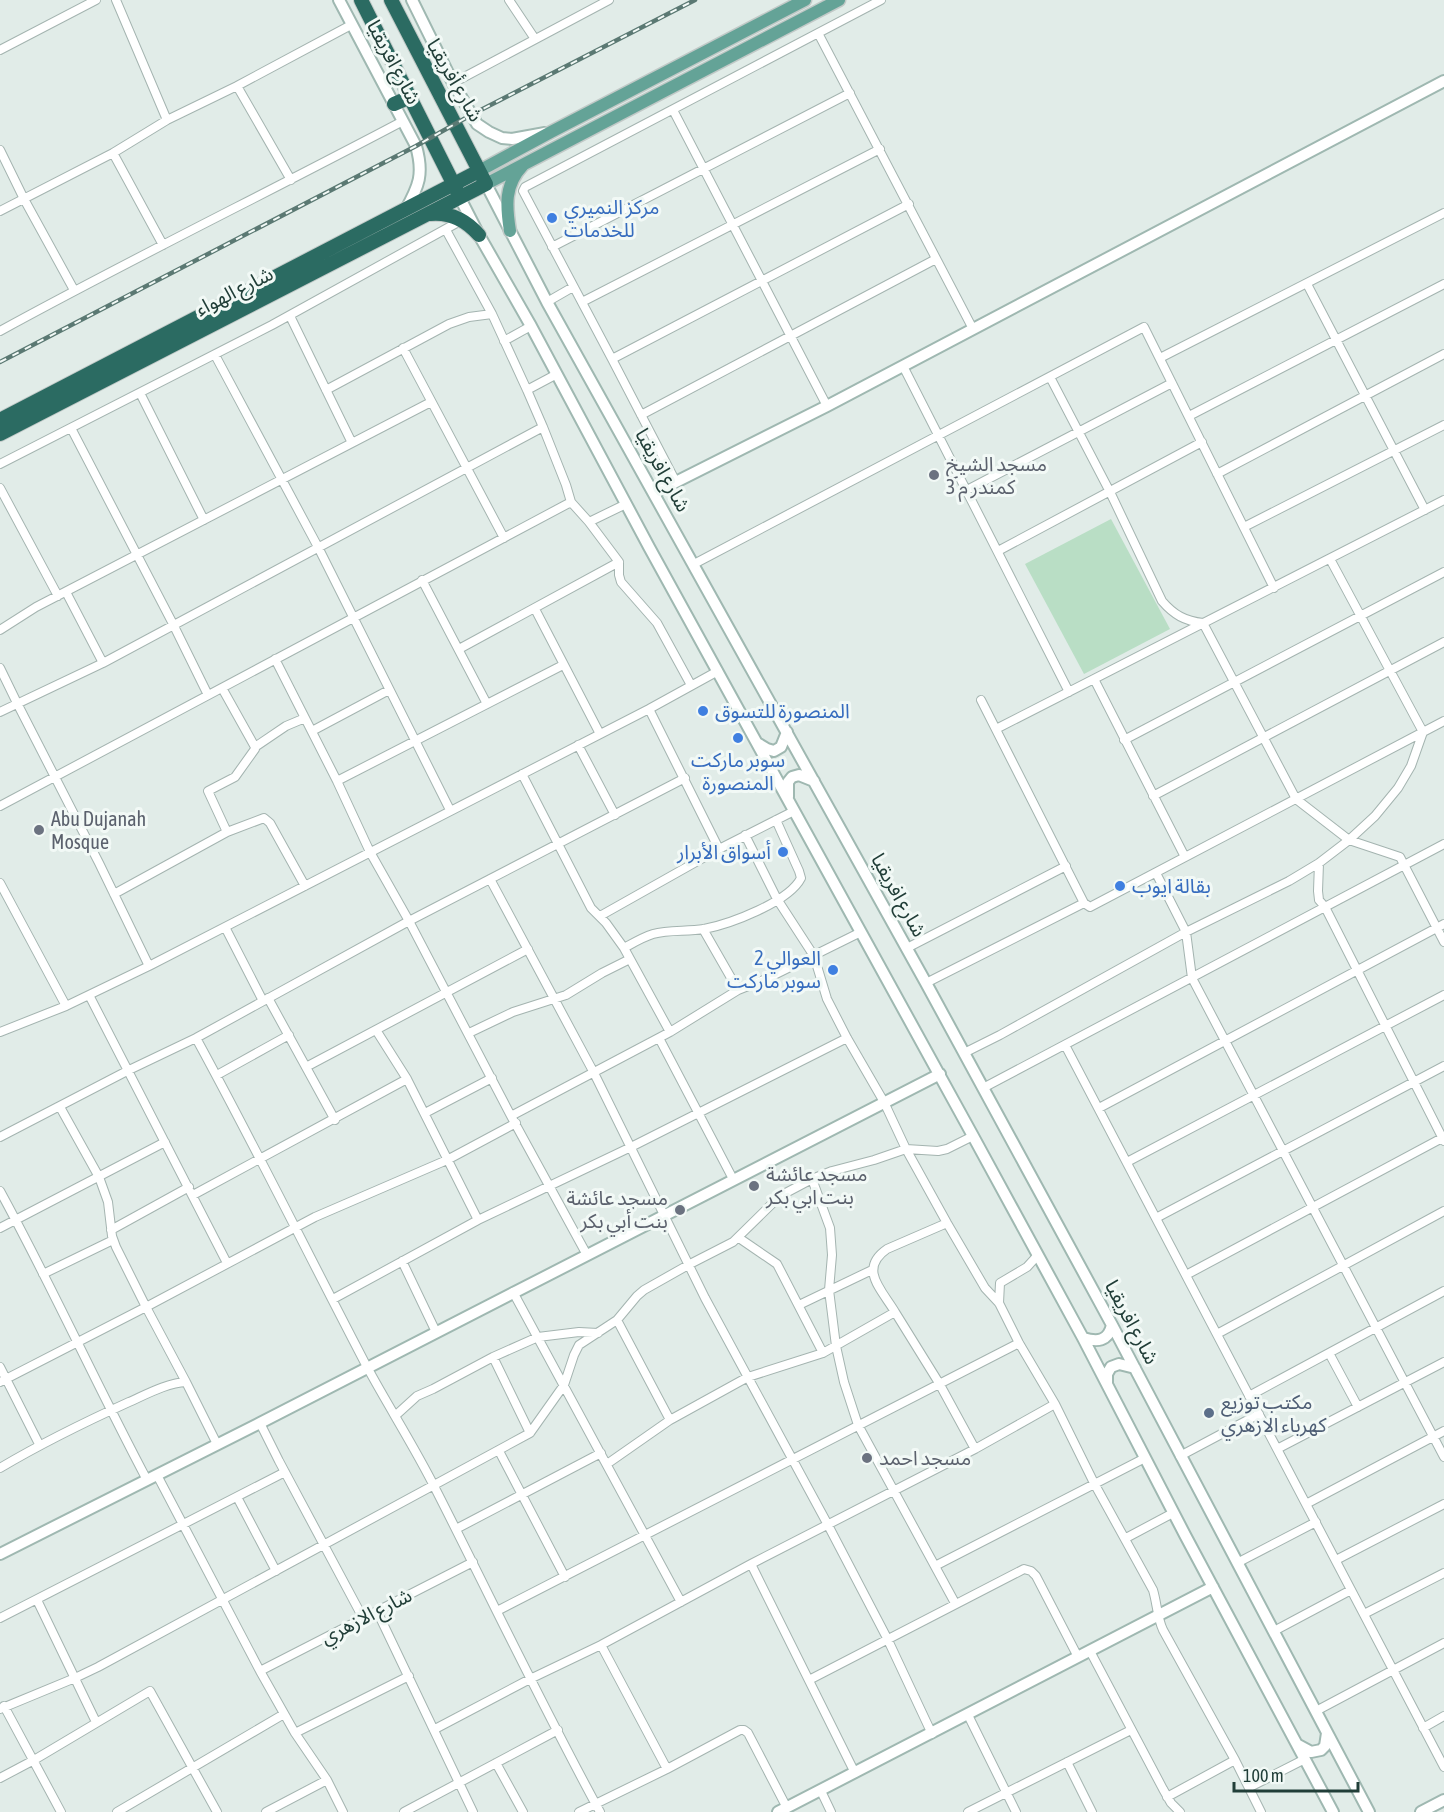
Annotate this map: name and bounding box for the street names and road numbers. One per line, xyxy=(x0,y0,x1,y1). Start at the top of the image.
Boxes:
street label: شارع افريقيا xyxy=(359,16,426,110)
street label: شارع أفريقيا xyxy=(419,34,488,127)
street label: شارع الهواء xyxy=(191,261,278,323)
street label: شارع افريقيا xyxy=(628,424,696,517)
street label: شارع افريقيا xyxy=(864,849,932,942)
street label: شارع افريقيا xyxy=(1097,1276,1164,1370)
street label: شارع الازهري xyxy=(316,1583,417,1652)

